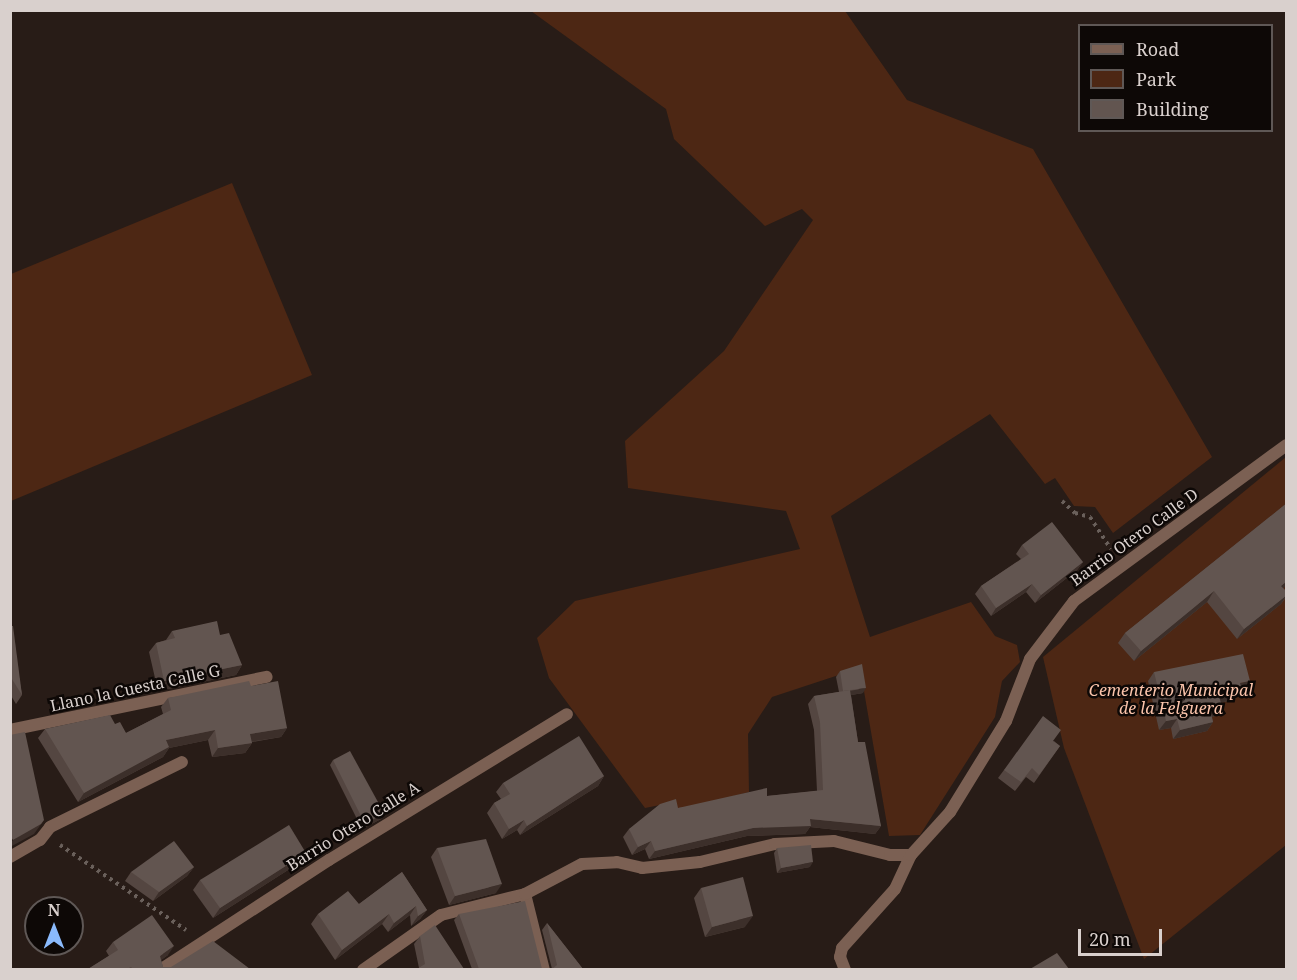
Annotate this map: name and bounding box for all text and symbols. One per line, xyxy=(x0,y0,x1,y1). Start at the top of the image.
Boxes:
legend xyxy=(1078,24,1273,132)
text: Road xyxy=(1136,37,1179,61)
text: Park xyxy=(1136,67,1176,91)
text: Building xyxy=(1136,97,1209,121)
street label: Barrio Otero Calle D xyxy=(1066,484,1202,590)
street label: Llano la Cuesta Calle G xyxy=(48,661,222,715)
park label: Cementerio Municipal de la Felguera xyxy=(1089,680,1253,718)
street label: Barrio Otero Calle A xyxy=(283,777,423,875)
north arrow xyxy=(24,896,84,956)
text: N xyxy=(48,899,60,921)
scale bar xyxy=(1081,917,1165,955)
text: 20 m xyxy=(1089,927,1131,951)

